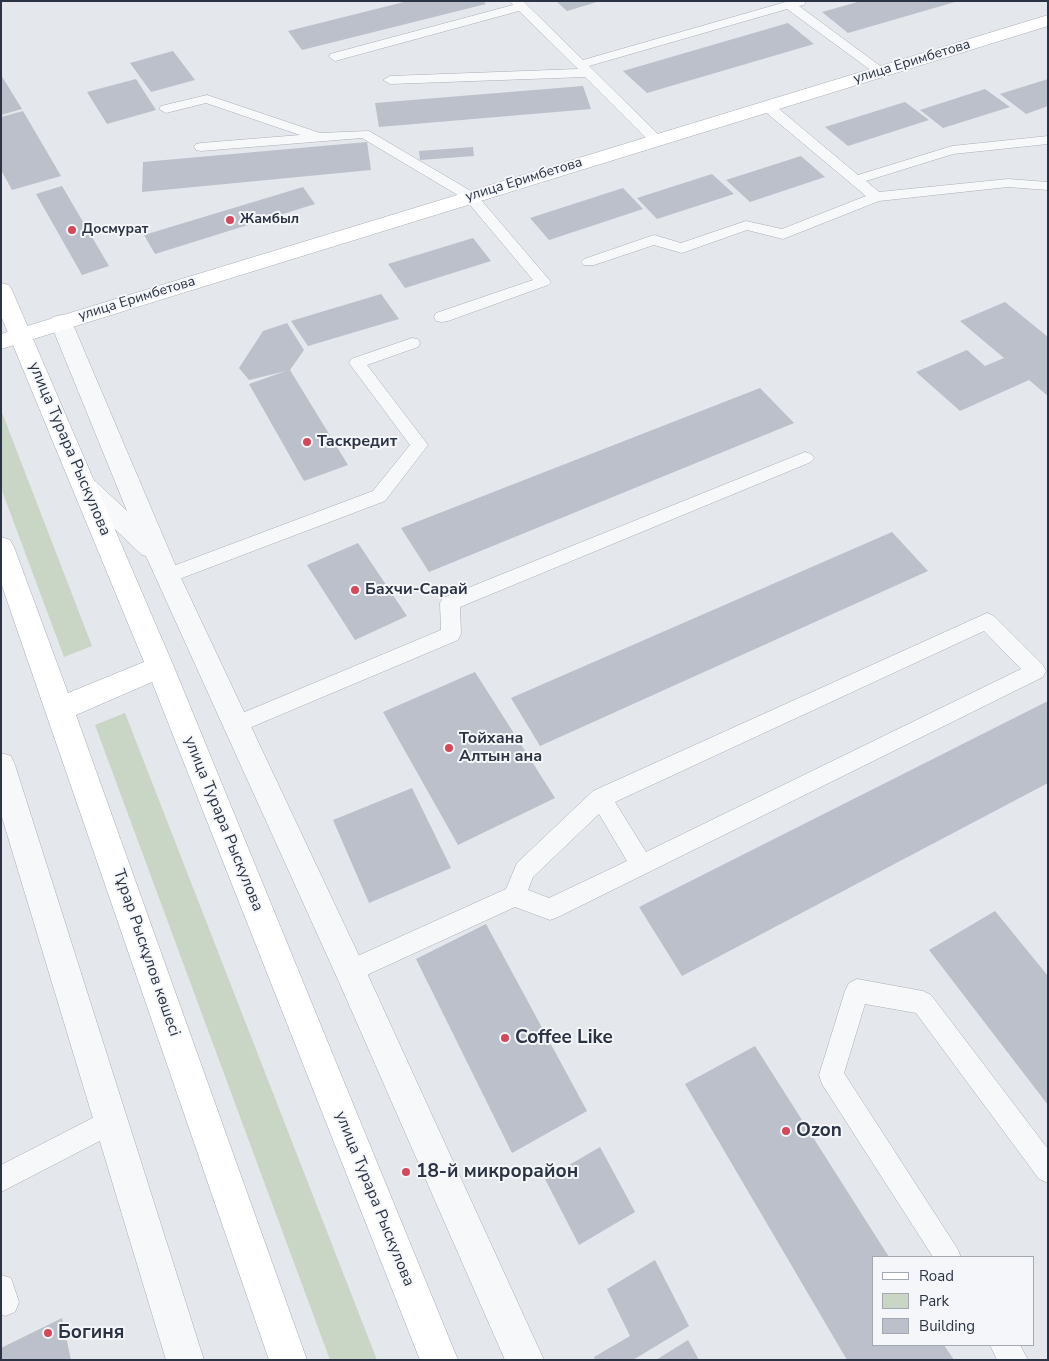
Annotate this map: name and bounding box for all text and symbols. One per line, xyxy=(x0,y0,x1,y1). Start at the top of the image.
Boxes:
street label: улица Еримбетова xyxy=(852,36,972,88)
street label: улица Еримбетова xyxy=(464,154,584,206)
place label: Жамбыл xyxy=(240,212,299,228)
marker: Жамбыл xyxy=(224,214,236,226)
place label: Досмурат xyxy=(82,222,148,238)
marker: Досмурат xyxy=(66,224,78,236)
street label: улица Еримбетова xyxy=(77,273,197,325)
street label: улица Турара Рыскулова xyxy=(24,359,114,539)
place label: Таскредит xyxy=(317,432,397,452)
marker: Таскредит xyxy=(301,436,313,448)
place label: Бахчи-Сарай xyxy=(365,580,468,600)
marker: Бахчи-Сарай xyxy=(349,584,361,596)
place label: Тойхана Алтын ана xyxy=(459,729,542,767)
street label: улица Турара Рыскулова xyxy=(179,734,267,914)
marker: Тойхана Алтын ана xyxy=(443,742,455,754)
street label: Тұрар Рыскұлов көшесі xyxy=(108,867,184,1039)
place label: Coffee Like xyxy=(515,1027,613,1049)
marker: Coffee Like xyxy=(499,1032,511,1044)
street label: улица Турара Рыскулова xyxy=(330,1109,418,1289)
place label: Ozon xyxy=(796,1120,842,1142)
marker: Ozon xyxy=(780,1125,792,1137)
place label: 18-й микрорайон xyxy=(416,1161,578,1183)
marker: 18-й микрорайон xyxy=(400,1166,412,1178)
legend xyxy=(872,1256,1034,1346)
text: Road xyxy=(919,1266,954,1286)
text: Park xyxy=(919,1291,949,1311)
text: Building xyxy=(919,1316,975,1336)
place label: Богиня xyxy=(58,1322,124,1344)
marker: Богиня xyxy=(42,1327,54,1339)

